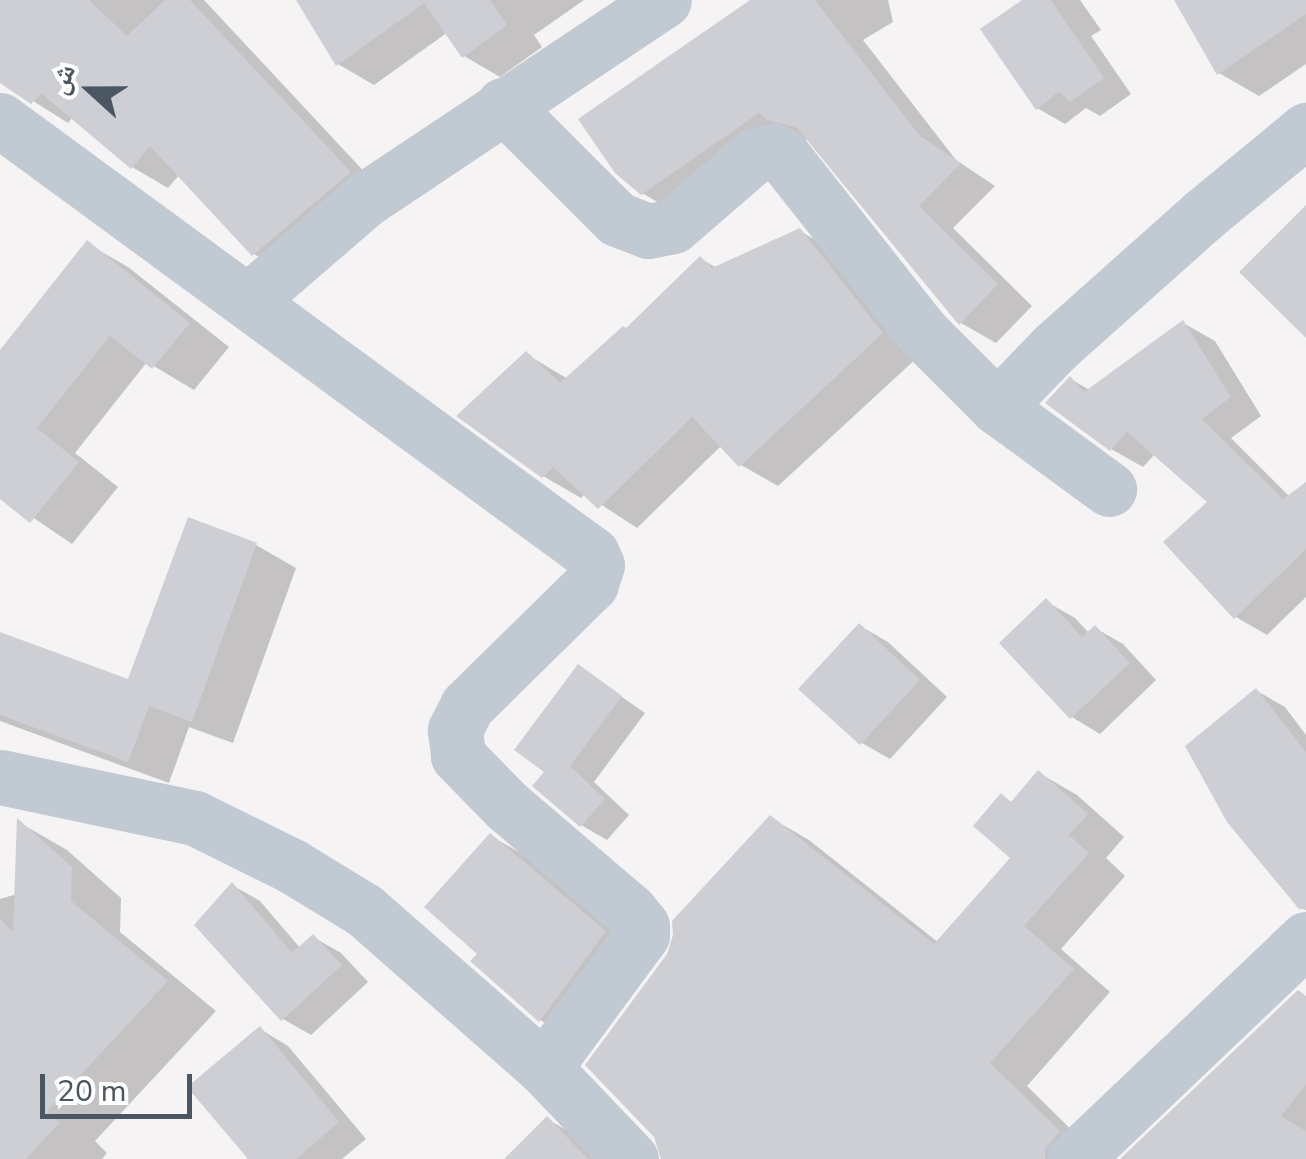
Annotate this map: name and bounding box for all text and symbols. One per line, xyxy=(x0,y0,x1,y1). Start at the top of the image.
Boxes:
north arrow xyxy=(40,40,140,140)
text: ش xyxy=(39,59,85,100)
scale bar xyxy=(45,1054,198,1116)
text: 20 m xyxy=(57,1071,126,1112)

